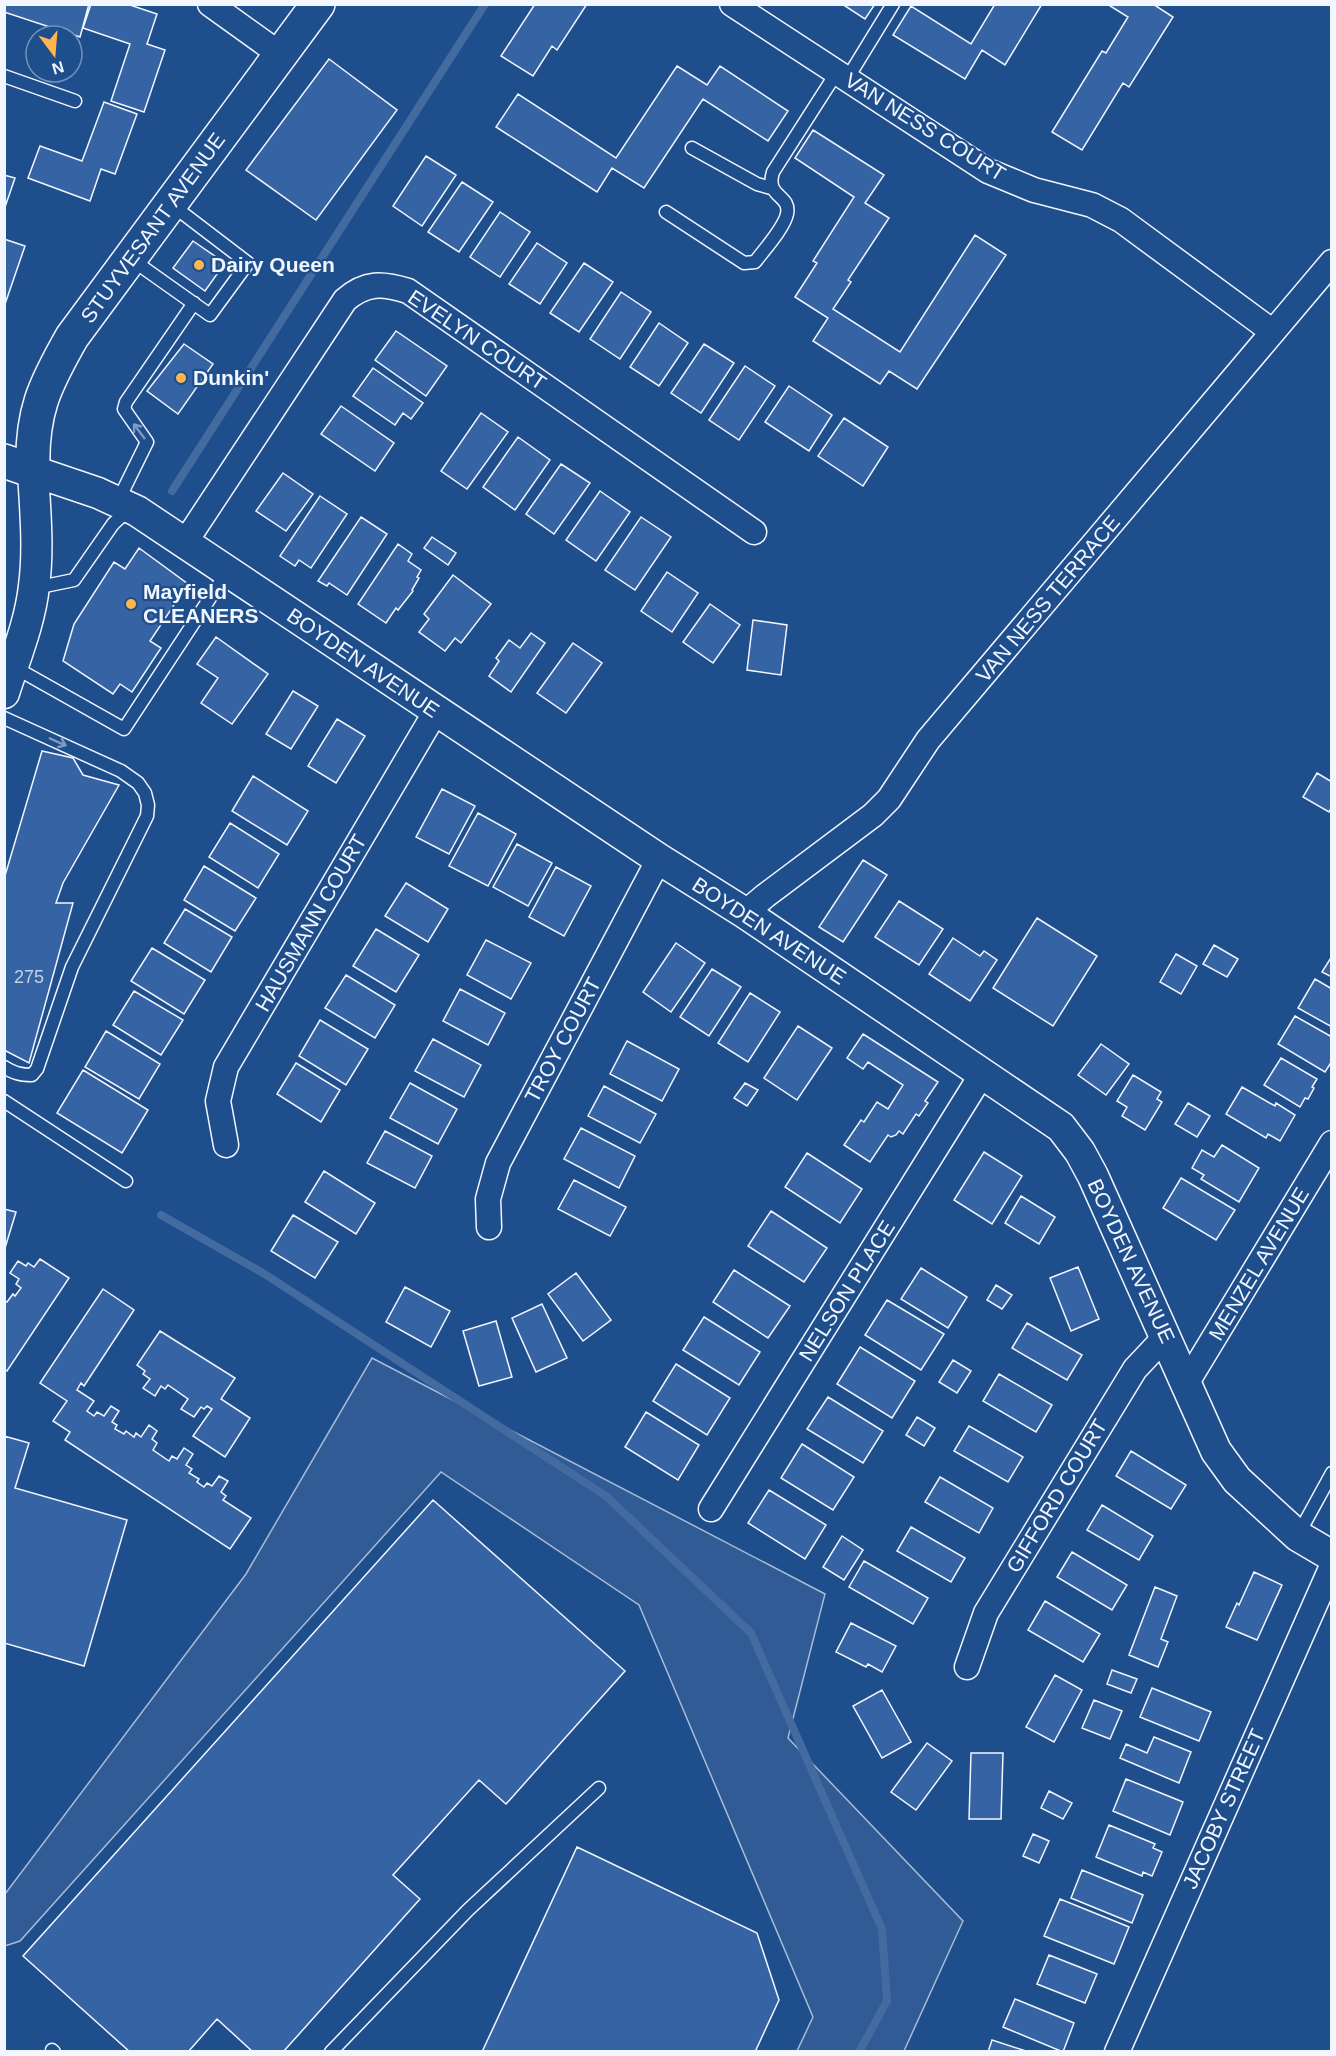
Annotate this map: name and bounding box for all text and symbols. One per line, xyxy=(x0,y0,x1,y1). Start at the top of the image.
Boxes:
north arrow xyxy=(24,24,84,84)
text: N xyxy=(50,58,66,78)
street label: VAN NESS COURT xyxy=(841,68,1010,185)
street label: STUYVESANT AVENUE xyxy=(76,128,229,327)
place label: Dairy Queen xyxy=(211,253,335,276)
marker: Dairy Queen xyxy=(192,258,206,272)
street label: EVELYN COURT xyxy=(404,285,551,394)
place label: Dunkin' xyxy=(193,366,269,389)
marker: Dunkin' xyxy=(174,371,188,385)
one-way arrow xyxy=(132,424,145,440)
street label: VAN NESS TERRACE xyxy=(971,511,1124,687)
place label: Mayfield CLEANERS xyxy=(143,580,259,627)
marker: Mayfield CLEANERS xyxy=(124,597,138,611)
street label: BOYDEN AVENUE xyxy=(283,603,444,722)
one-way arrow xyxy=(48,737,66,749)
street label: HAUSMANN COURT xyxy=(251,830,371,1015)
street label: BOYDEN AVENUE xyxy=(688,872,850,989)
house number: 275 xyxy=(14,967,44,987)
street label: TROY COURT xyxy=(520,973,605,1106)
street label: BOYDEN AVENUE xyxy=(1083,1175,1180,1346)
street label: MENZEL AVENUE xyxy=(1204,1183,1313,1344)
street label: NELSON PLACE xyxy=(794,1216,899,1365)
street label: GIFFORD COURT xyxy=(1002,1415,1111,1577)
street label: JACOBY STREET xyxy=(1178,1725,1269,1892)

